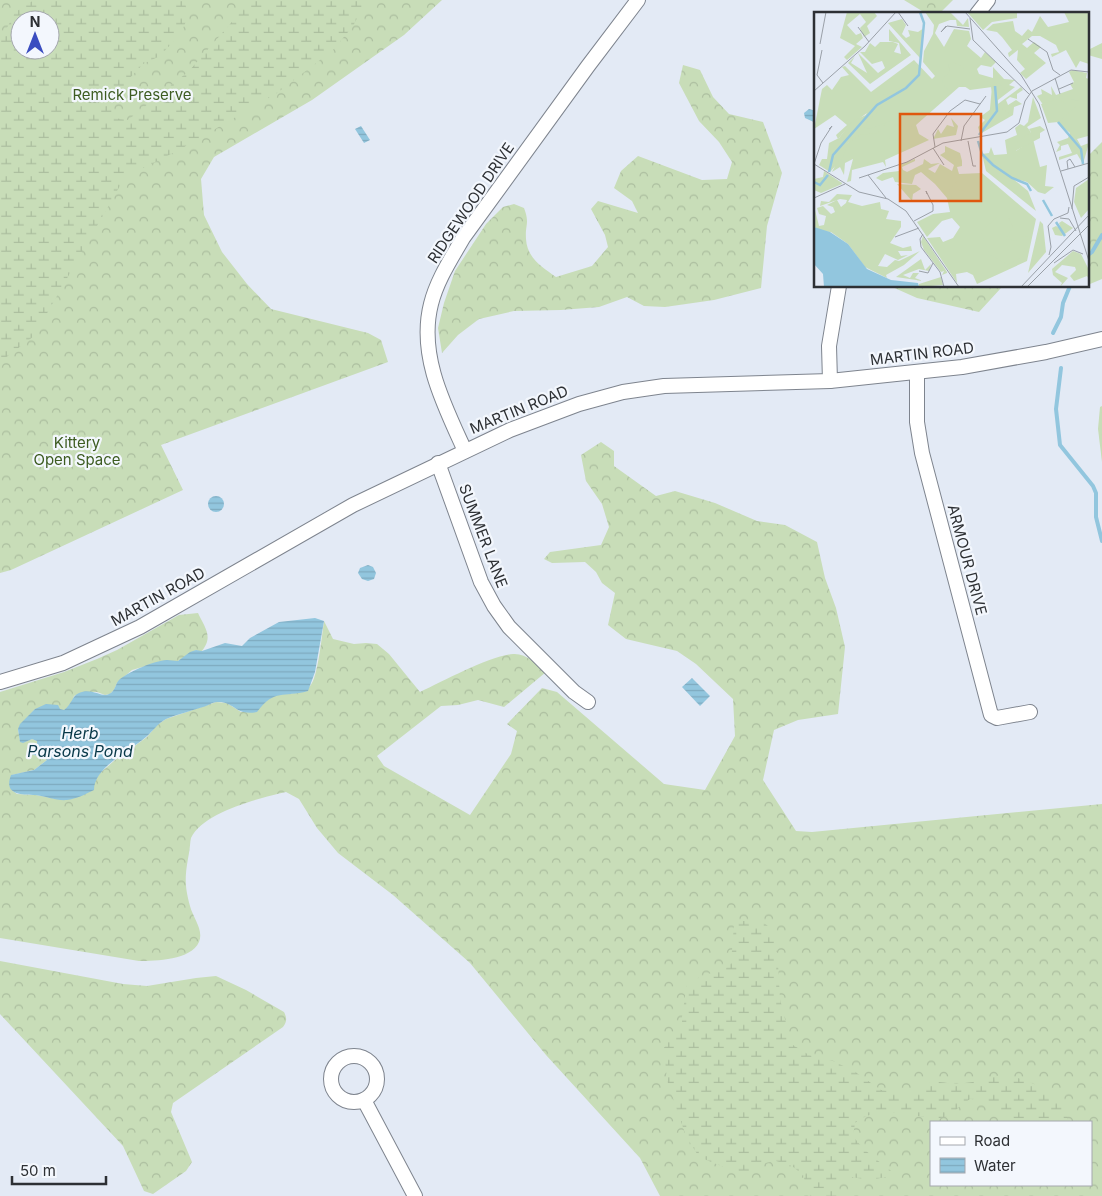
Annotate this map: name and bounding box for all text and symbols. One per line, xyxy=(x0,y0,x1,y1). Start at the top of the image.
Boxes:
north arrow xyxy=(10,10,60,60)
inset map xyxy=(814,12,1090,288)
text: N xyxy=(30,13,40,30)
park label: Remick Preserve xyxy=(72,85,192,104)
street label: RIDGEWOOD DRIVE xyxy=(423,139,518,267)
street label: MARTIN ROAD xyxy=(869,338,975,369)
street label: MARTIN ROAD xyxy=(467,381,571,438)
park label: Kittery Open Space xyxy=(33,433,121,469)
street label: SUMMER LANE xyxy=(455,481,512,591)
street label: ARMOUR DRIVE xyxy=(944,502,991,617)
street label: MARTIN ROAD xyxy=(107,563,208,630)
water label: Herb Parsons Pond xyxy=(27,723,133,761)
legend xyxy=(930,1121,1092,1186)
text: Road xyxy=(974,1131,1010,1150)
scale bar xyxy=(12,1154,106,1186)
text: Water xyxy=(974,1156,1016,1175)
text: 50 m xyxy=(20,1161,56,1180)

